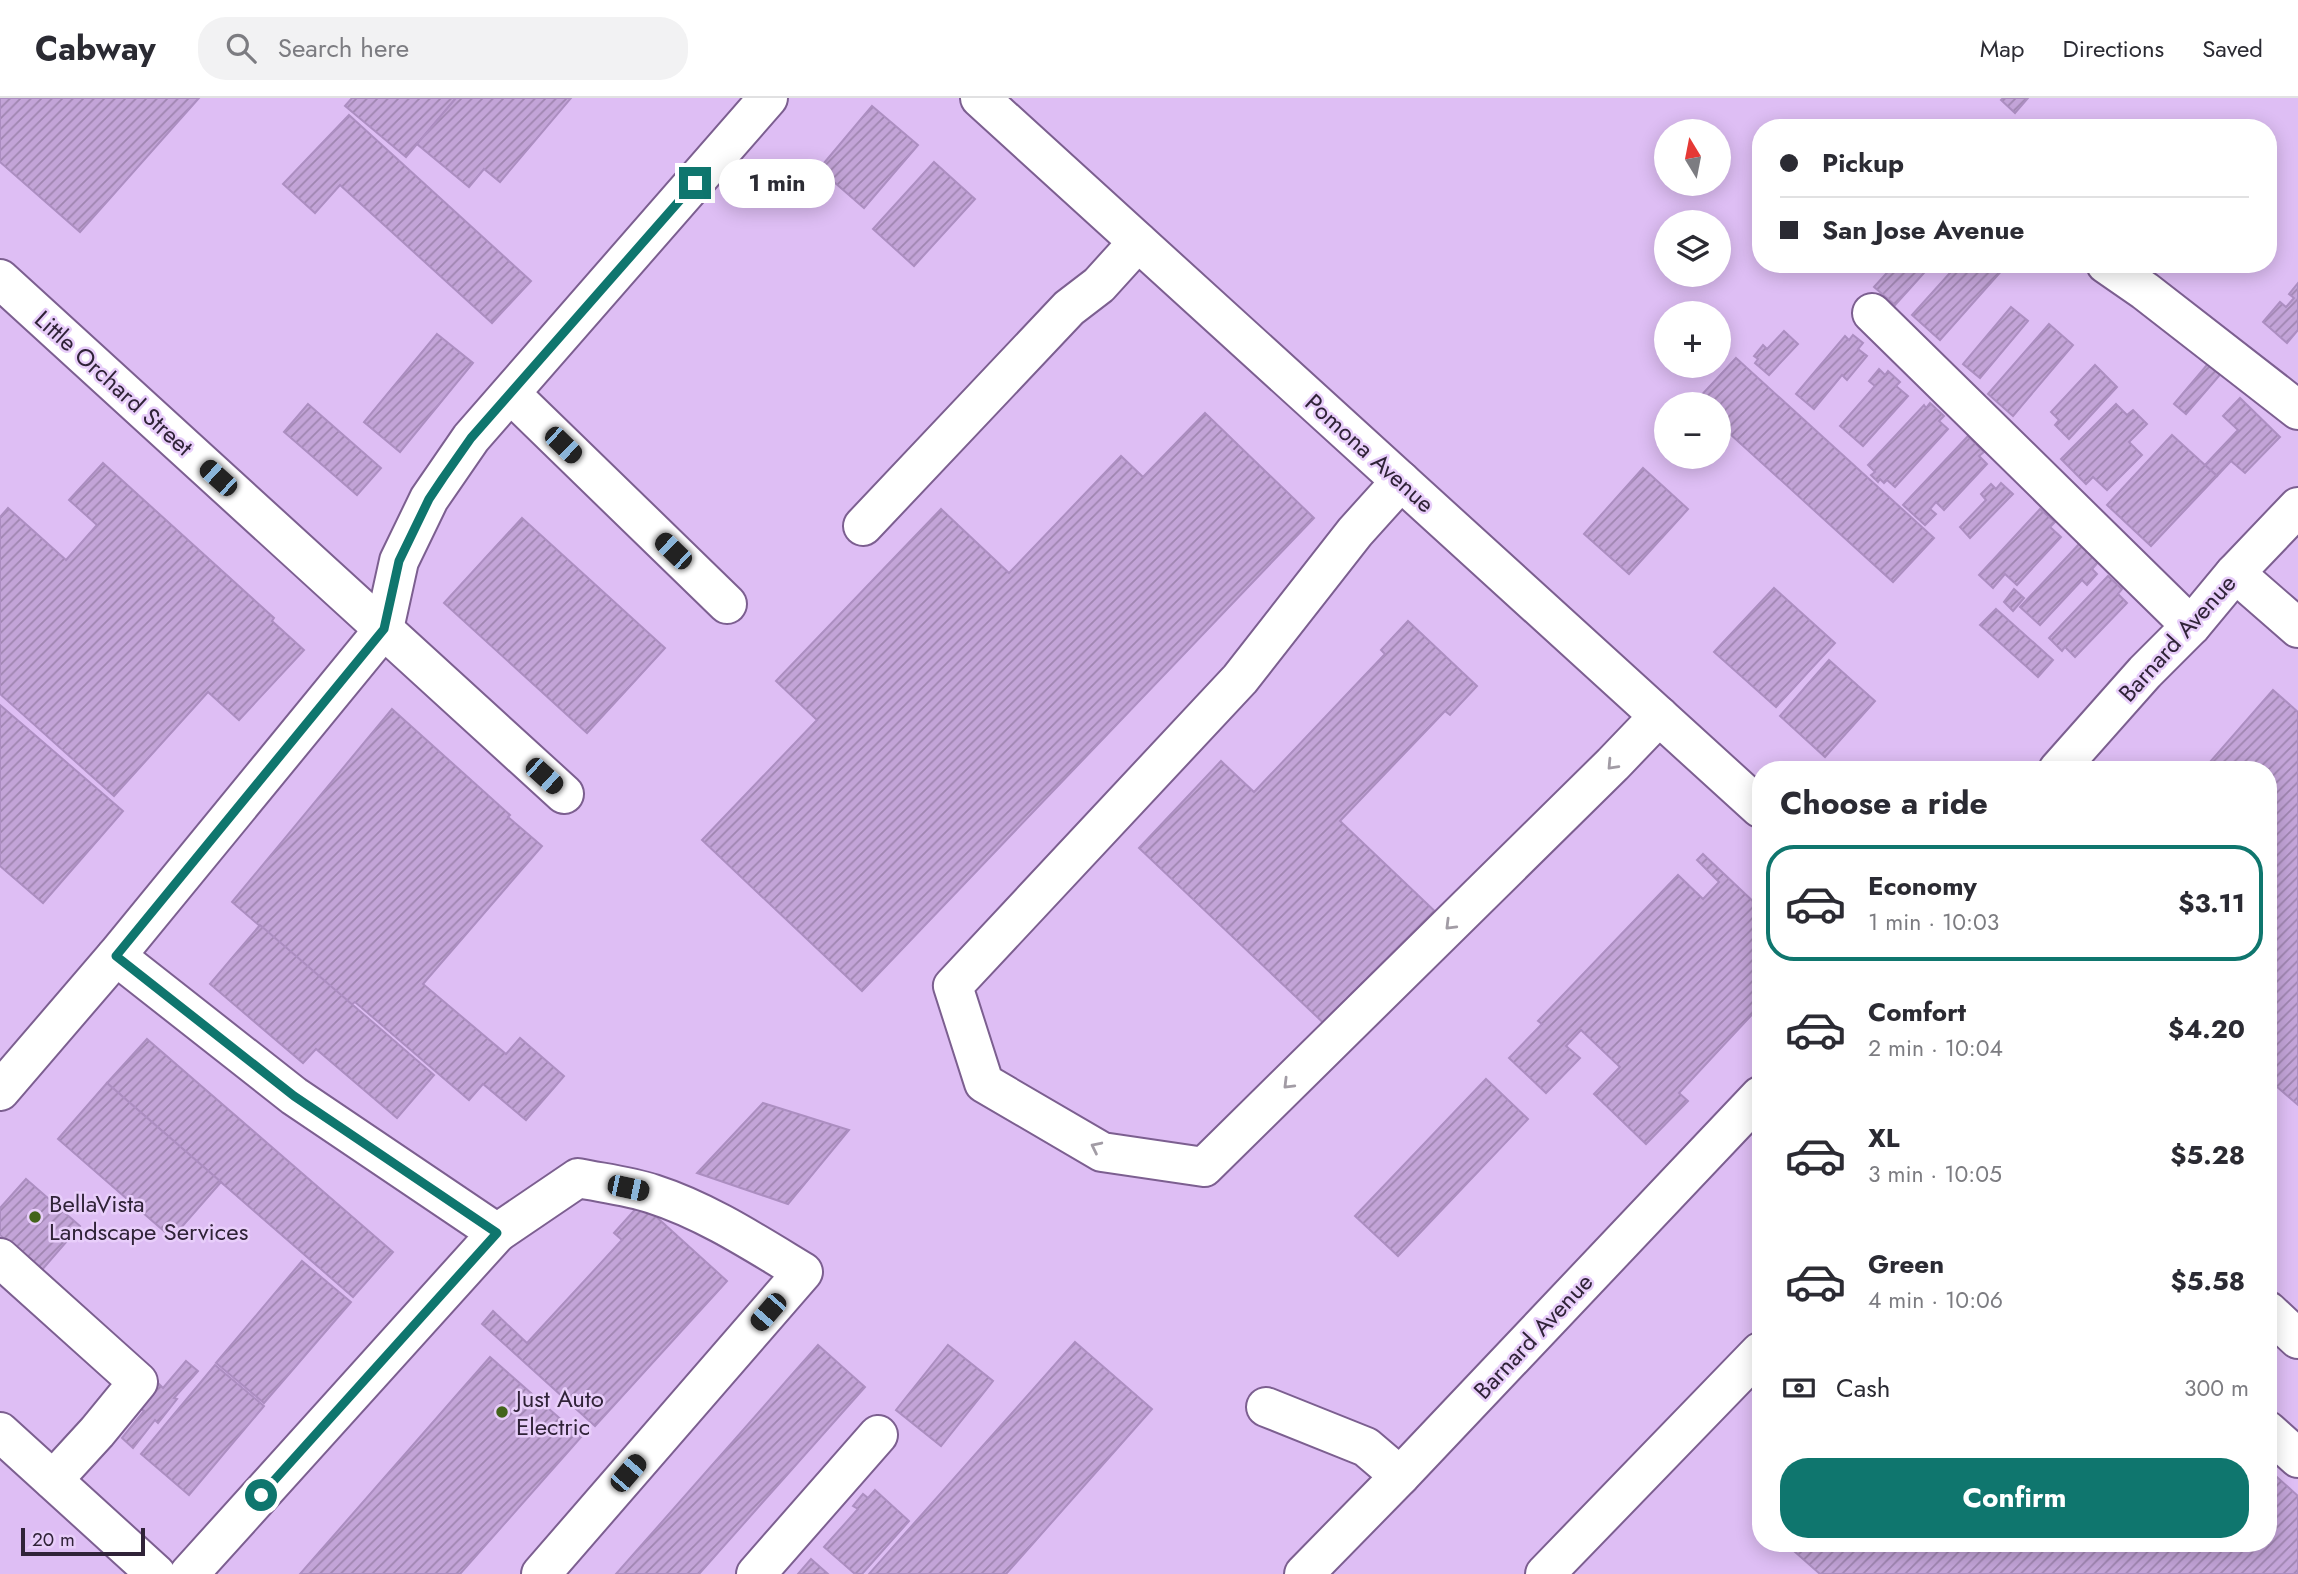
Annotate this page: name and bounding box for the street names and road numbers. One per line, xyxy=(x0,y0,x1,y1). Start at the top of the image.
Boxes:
street label: Little Orchard Street xyxy=(27,302,201,464)
street label: Pomona Avenue xyxy=(1298,385,1442,521)
street label: Barnard Avenue xyxy=(2110,566,2244,710)
street label: Barnard Avenue xyxy=(1465,1265,1601,1407)

